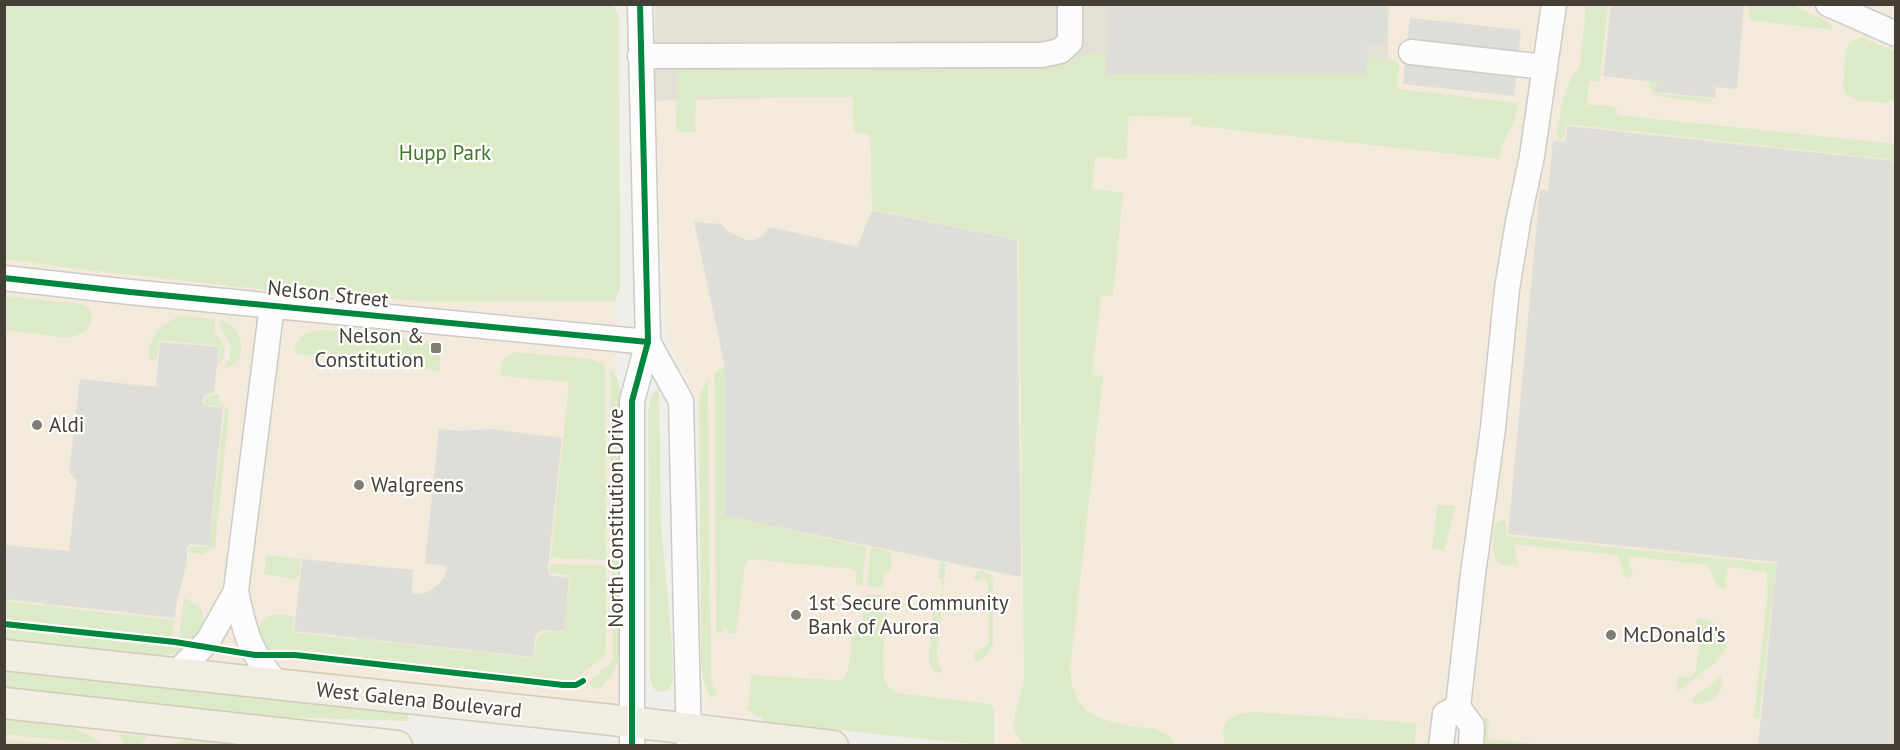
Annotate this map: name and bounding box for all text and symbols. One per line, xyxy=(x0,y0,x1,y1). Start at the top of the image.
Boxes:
park label: Hupp Park xyxy=(399,139,491,166)
street label: Nelson Street xyxy=(266,274,390,313)
place label: Nelson & Constitution xyxy=(314,322,424,373)
marker: Nelson & Constitution xyxy=(429,341,443,355)
street label: North Constitution Drive xyxy=(602,408,629,628)
place label: Aldi xyxy=(49,411,84,438)
marker: Aldi xyxy=(30,418,44,432)
place label: Walgreens xyxy=(371,471,464,498)
marker: Walgreens xyxy=(352,478,366,492)
place label: 1st Secure Community Bank of Aurora xyxy=(808,589,1009,640)
marker: 1st Secure Community Bank of Aurora xyxy=(789,608,803,622)
place label: McDonald's xyxy=(1623,621,1726,648)
marker: McDonald's xyxy=(1604,628,1618,642)
street label: West Galena Boulevard xyxy=(315,675,523,724)

